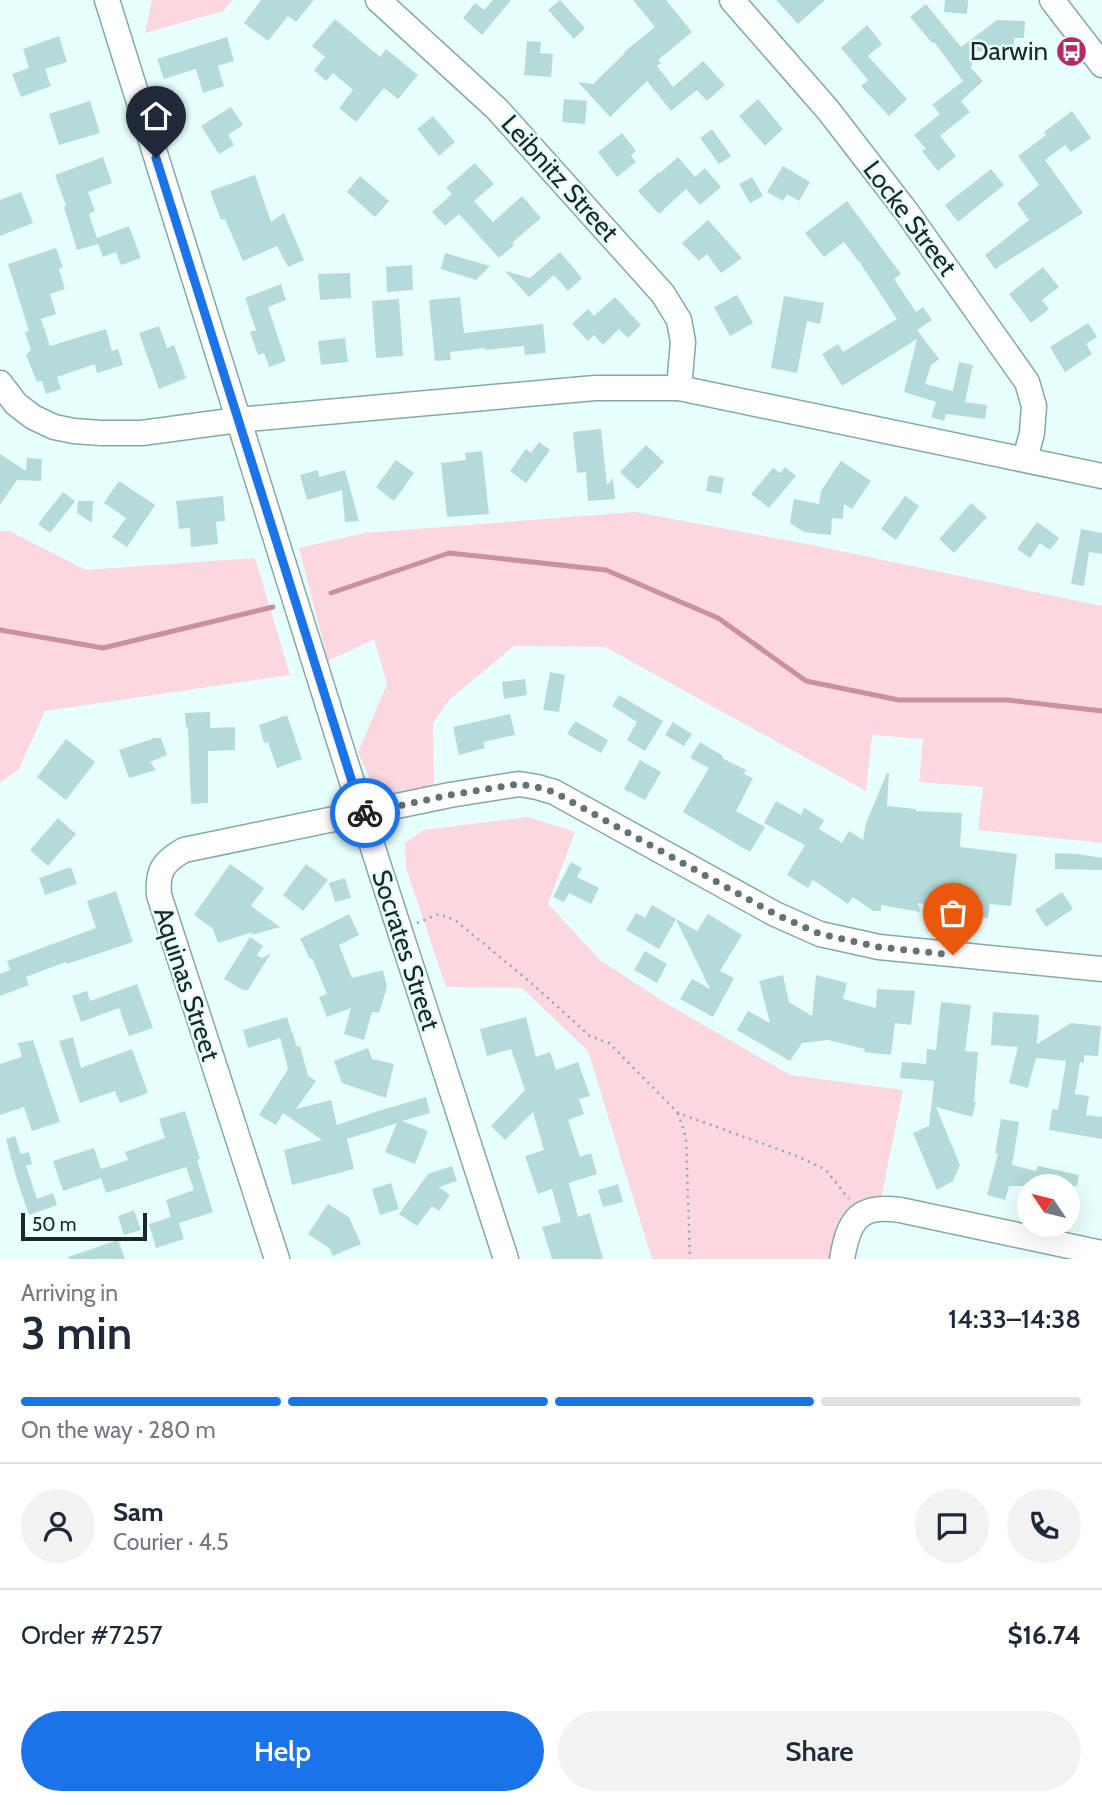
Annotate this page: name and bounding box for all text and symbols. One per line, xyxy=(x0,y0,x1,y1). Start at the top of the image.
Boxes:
bus stop icon: Darwin xyxy=(1054,34,1088,68)
place label: Darwin xyxy=(970,35,1048,67)
pin xyxy=(126,86,186,158)
icon: home xyxy=(137,97,175,135)
street label: Leibnitz Street xyxy=(495,108,625,248)
street label: Locke Street xyxy=(856,154,964,282)
courier xyxy=(330,778,400,848)
icon: bike xyxy=(346,794,384,832)
street label: Socrates Street xyxy=(365,866,447,1035)
pin xyxy=(923,883,983,955)
icon: bag xyxy=(934,894,972,932)
street label: Aquinas Street xyxy=(147,903,227,1065)
north arrow xyxy=(1017,1174,1080,1237)
map controls xyxy=(1017,1174,1080,1237)
scale bar xyxy=(21,1210,147,1242)
text: 50 m xyxy=(32,1213,76,1236)
text: Arriving in xyxy=(21,1279,118,1307)
text: 14:33–14:38 xyxy=(948,1303,1081,1335)
text: 3 min xyxy=(21,1305,132,1361)
text: On the way · 280 m xyxy=(21,1416,216,1444)
button: person xyxy=(21,1489,95,1563)
button: chat xyxy=(915,1489,989,1563)
button: phone xyxy=(1007,1489,1081,1563)
text: Sam xyxy=(113,1496,164,1528)
text: Courier · 4.5 xyxy=(113,1528,229,1556)
text: Order #7257 xyxy=(21,1619,163,1651)
text: $16.74 xyxy=(1007,1619,1081,1651)
button: Help xyxy=(21,1711,544,1791)
button: Share xyxy=(558,1711,1081,1791)

